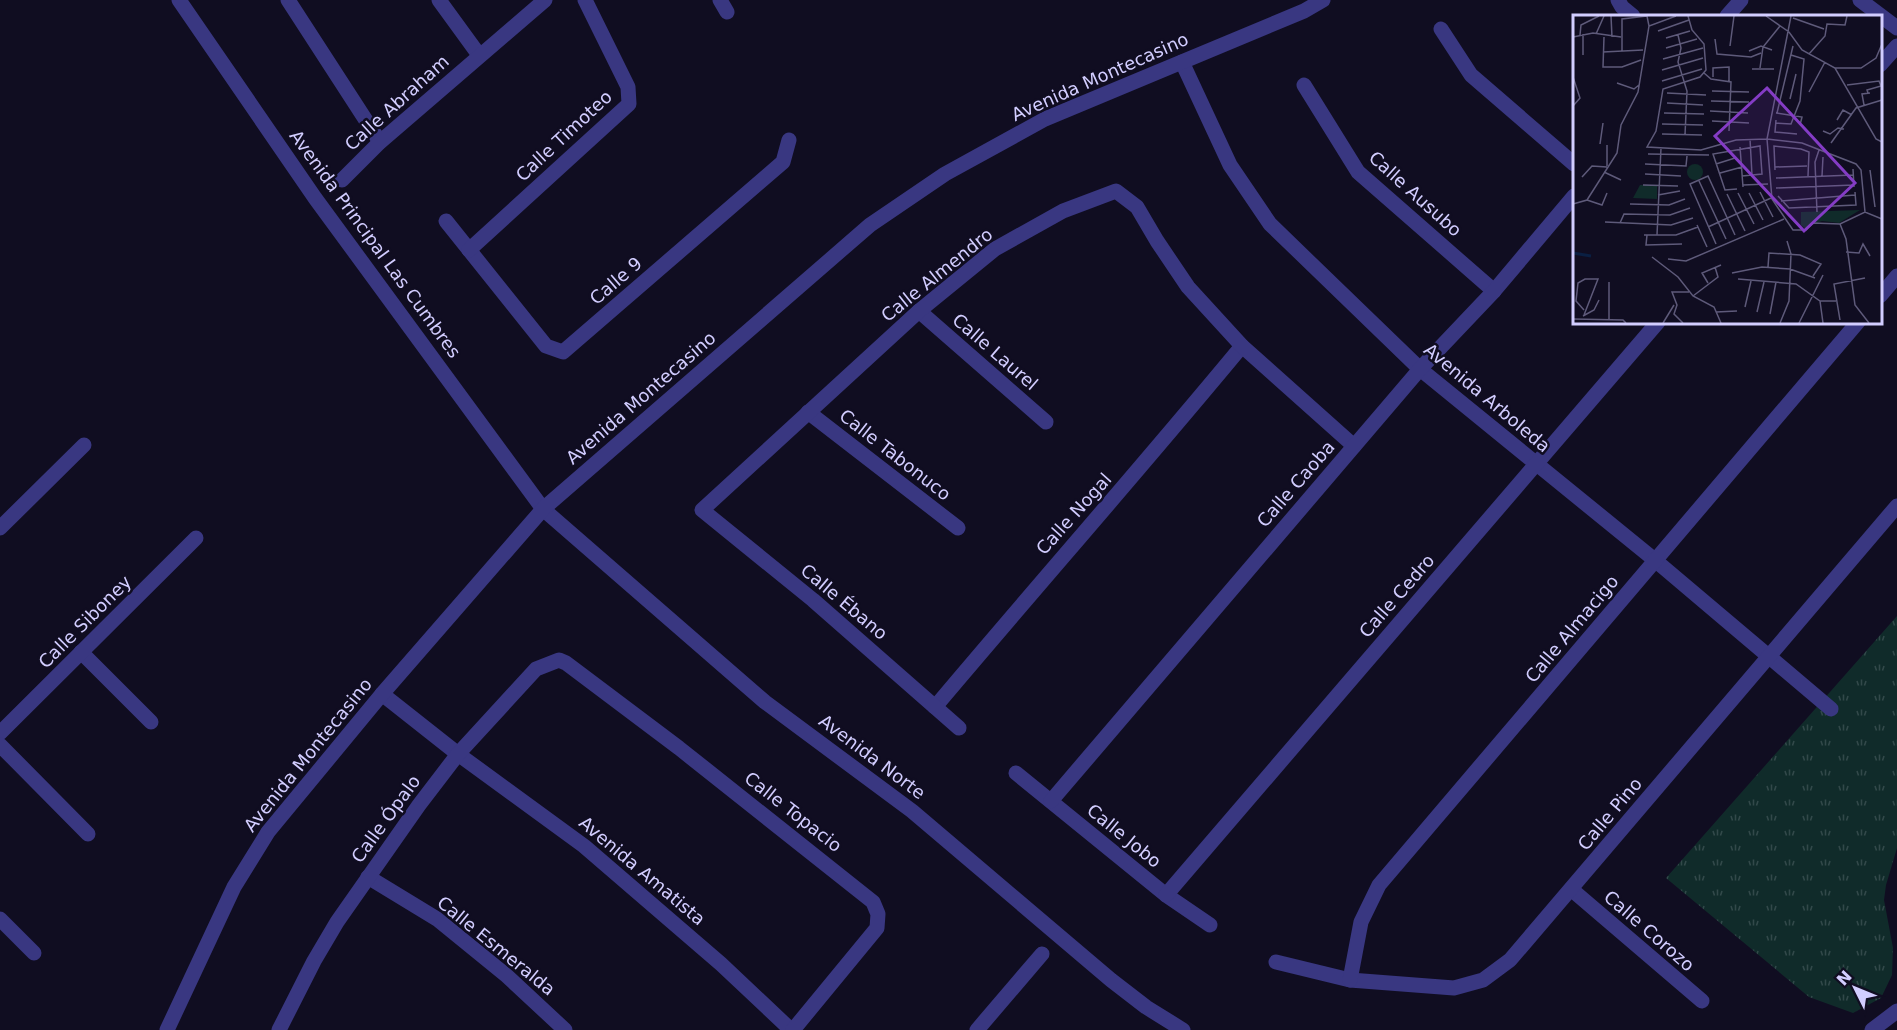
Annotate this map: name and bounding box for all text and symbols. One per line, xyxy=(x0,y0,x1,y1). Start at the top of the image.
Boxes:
inset map xyxy=(1573,15,1882,324)
street label: Avenida Montecasino xyxy=(1008,28,1191,125)
street label: Calle Abraham xyxy=(340,50,453,155)
street label: Calle Timoteo xyxy=(511,86,616,185)
street label: Avenida Principal Las Cumbres xyxy=(286,126,465,362)
street label: Calle Ausubo xyxy=(1365,147,1466,241)
street label: Calle Almendro xyxy=(877,223,997,326)
street label: Calle 9 xyxy=(585,252,646,309)
street label: Calle Laurel xyxy=(948,309,1042,394)
street label: Avenida Montecasino xyxy=(562,327,720,468)
street label: Avenida Arboleda xyxy=(1420,339,1555,457)
street label: Calle Tabonuco xyxy=(835,405,955,505)
street label: Calle Caoba xyxy=(1252,436,1339,531)
street label: Calle Nogal xyxy=(1032,469,1116,559)
street label: Calle Cedro xyxy=(1355,550,1438,642)
street label: Calle Ébano xyxy=(797,559,892,644)
street label: Calle Siboney xyxy=(34,571,136,672)
street label: Calle Almacigo xyxy=(1521,571,1623,687)
street label: Avenida Montecasino xyxy=(239,674,376,836)
street label: Avenida Norte xyxy=(815,710,930,803)
street label: Calle Topacio xyxy=(740,767,846,856)
street label: Calle Ópalo xyxy=(347,771,424,867)
street label: Calle Pino xyxy=(1573,773,1646,854)
street label: Calle Jobo xyxy=(1083,799,1166,872)
street label: Avenida Amatista xyxy=(575,812,710,929)
street label: Calle Corozo xyxy=(1600,886,1699,975)
street label: Calle Esmeralda xyxy=(433,892,560,1000)
north arrow xyxy=(1825,958,1885,1018)
text: N xyxy=(1833,967,1856,989)

